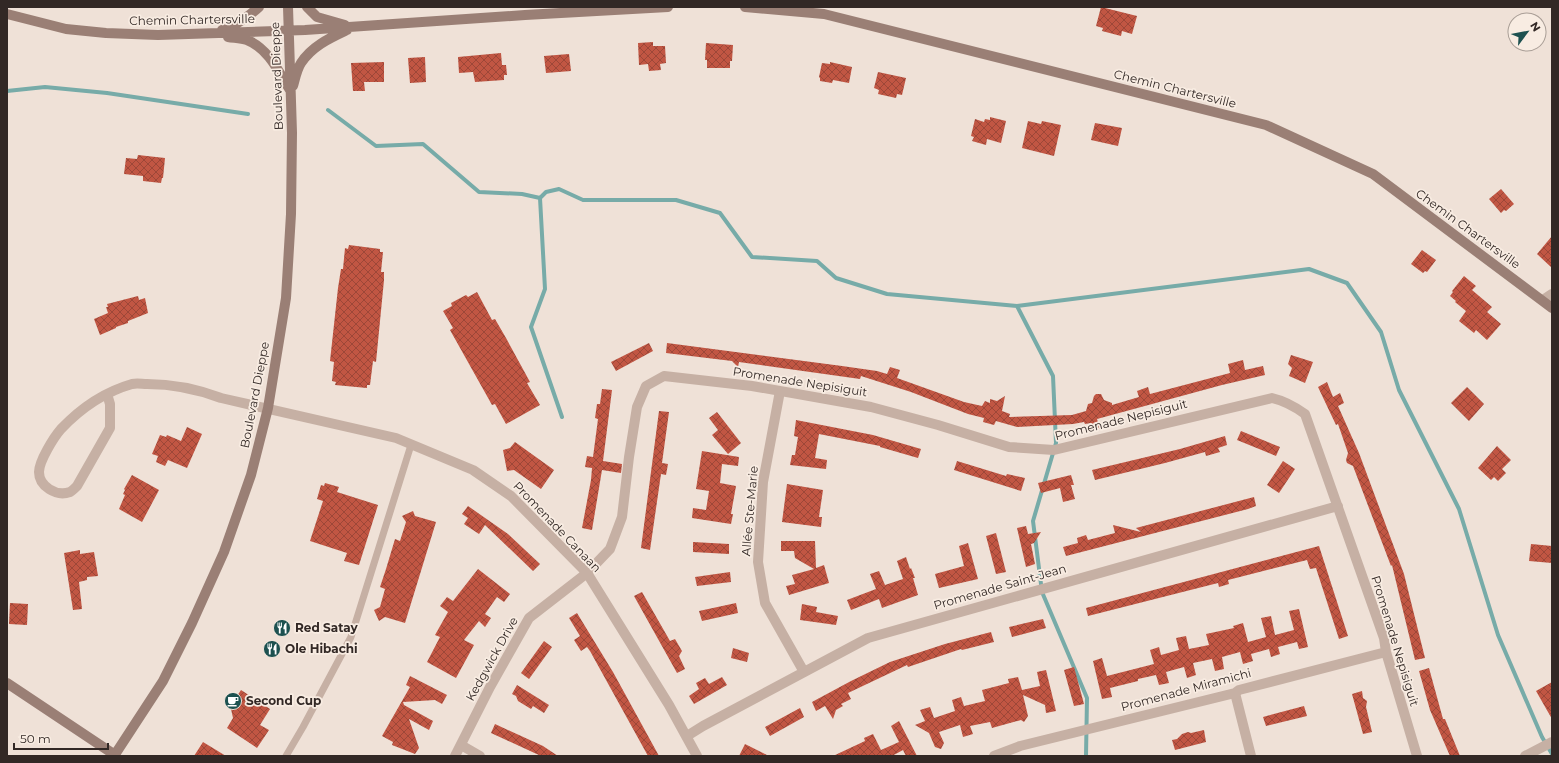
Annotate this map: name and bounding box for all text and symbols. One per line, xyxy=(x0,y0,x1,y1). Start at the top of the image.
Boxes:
street label: Chemin Chartersville xyxy=(129,11,255,28)
north arrow xyxy=(1507,12,1547,52)
text: N xyxy=(1527,19,1544,34)
street label: Boulevard Dieppe xyxy=(267,22,286,130)
street label: Chemin Chartersville xyxy=(1112,66,1238,111)
street label: Chemin Chartersville xyxy=(1413,186,1524,272)
street label: Boulevard Dieppe xyxy=(237,340,272,449)
street label: Promenade Nepisiguit xyxy=(732,363,869,400)
street label: Promenade Nepisiguit xyxy=(1053,396,1189,443)
street label: Allée Ste-Marie xyxy=(738,465,761,557)
street label: Promenade Canaan xyxy=(510,478,604,575)
street label: Promenade Saint-Jean xyxy=(932,560,1068,613)
street label: Promenade Nepisiguit xyxy=(1368,574,1423,708)
street label: Kedgwick Drive xyxy=(462,614,521,704)
restaurant icon: Red Satay xyxy=(272,618,292,638)
place label: Red Satay xyxy=(295,620,358,635)
restaurant icon: Ole Hibachi xyxy=(262,639,282,659)
place label: Ole Hibachi xyxy=(285,641,358,656)
street label: Promenade Miramichi xyxy=(1119,665,1253,714)
cafe icon: Second Cup xyxy=(223,691,243,711)
place label: Second Cup xyxy=(246,693,321,708)
scale bar xyxy=(14,725,108,751)
text: 50 m xyxy=(20,731,51,746)

